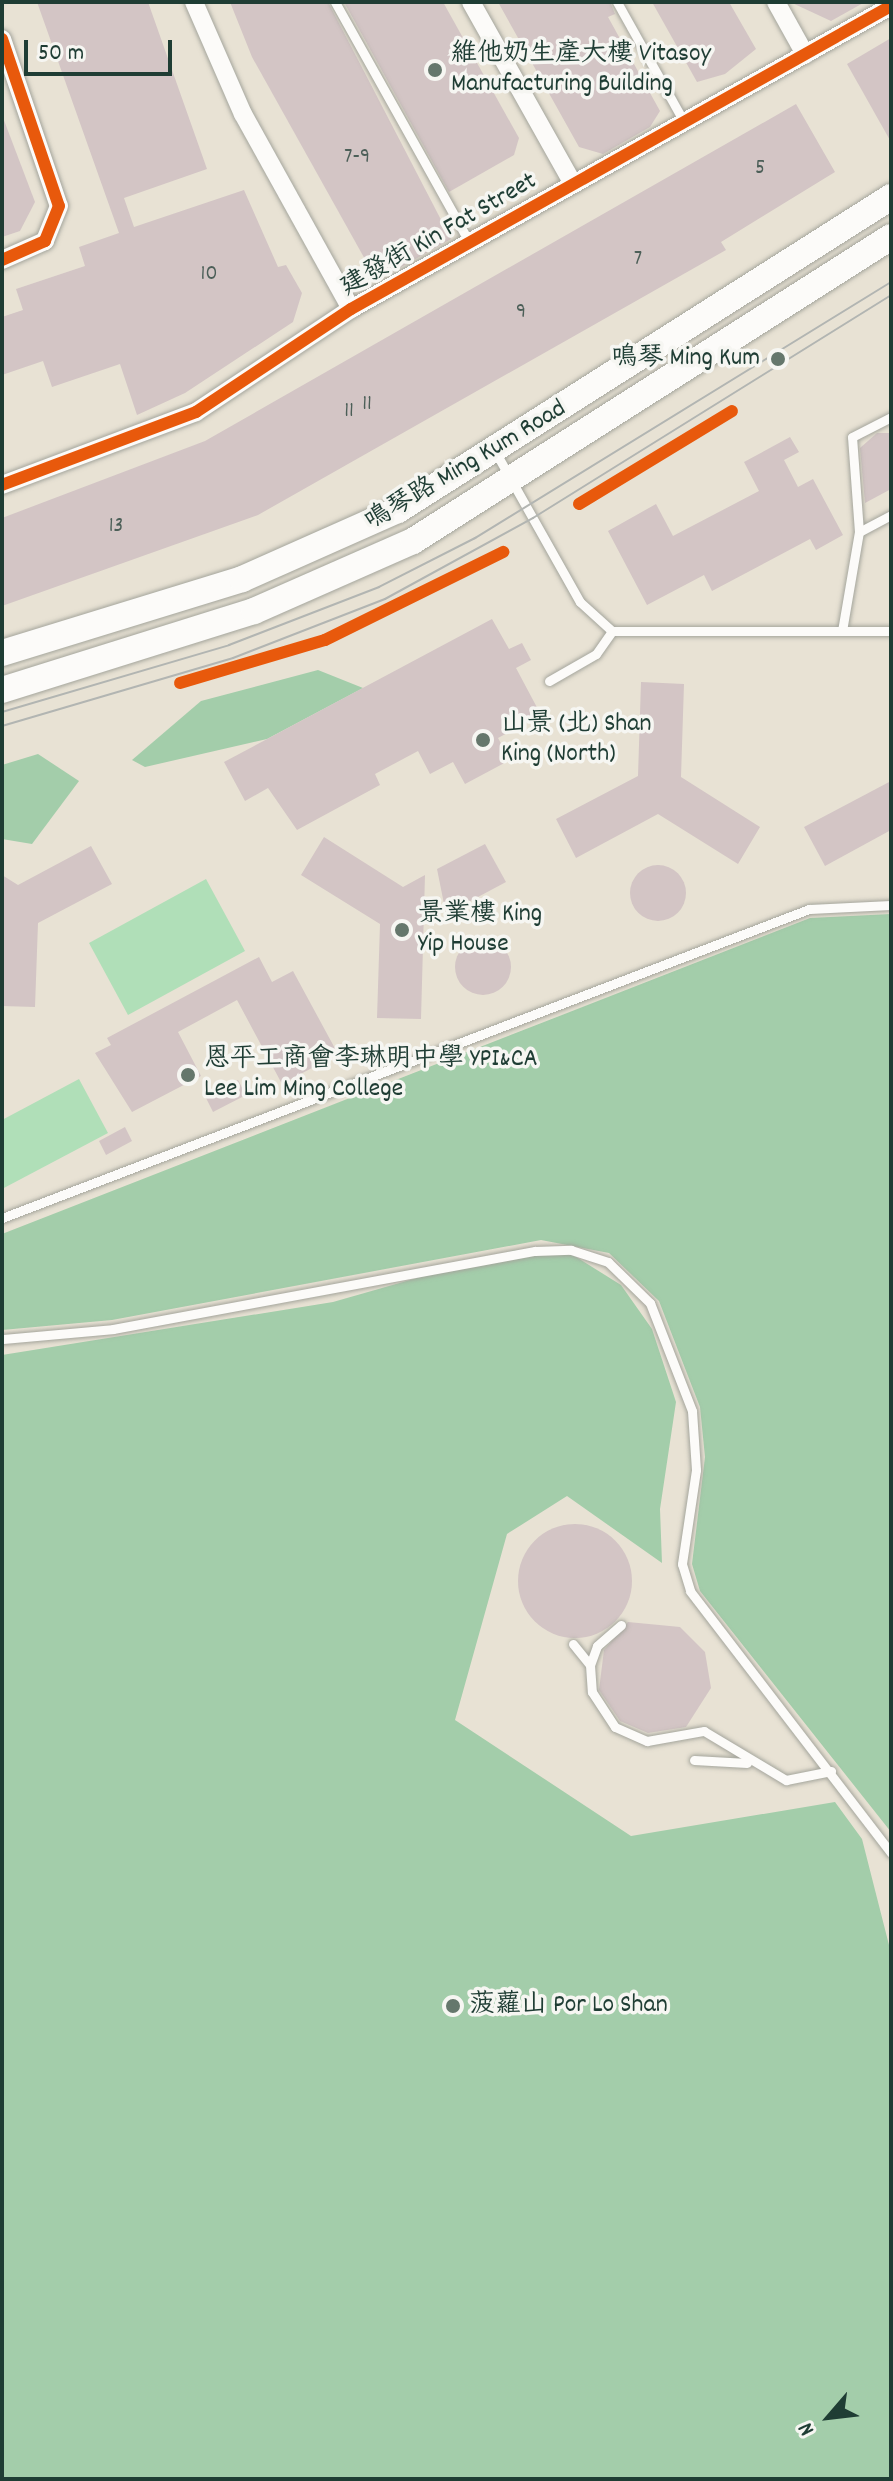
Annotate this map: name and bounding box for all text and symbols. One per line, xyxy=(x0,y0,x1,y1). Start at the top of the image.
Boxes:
scale bar xyxy=(28,24,176,74)
text: 50 m xyxy=(38,37,84,71)
place label: 維他奶生產大樓 Vitasoy Manufacturing Building xyxy=(451,39,711,100)
marker: 維他奶生產大樓 Vitasoy Manufacturing Building xyxy=(426,61,444,79)
house number: 7-9 xyxy=(344,145,370,171)
house number: 5 xyxy=(755,156,765,182)
street label: 建發街 Kin Fat Street xyxy=(335,166,543,304)
house number: 7 xyxy=(634,247,642,273)
house number: 10 xyxy=(201,262,217,288)
house number: 9 xyxy=(516,300,526,326)
place label: 鳴琴 Ming Kum xyxy=(612,343,760,375)
marker: 鳴琴 Ming Kum xyxy=(767,348,789,370)
house number: 11 xyxy=(362,392,372,418)
street label: 鳴琴路 Ming Kum Road xyxy=(360,394,572,538)
house number: 11 xyxy=(344,399,354,425)
house number: 13 xyxy=(109,514,123,540)
place label: 山景 (北) Shan King (North) xyxy=(501,709,651,770)
marker: 山景 (北) Shan King (North) xyxy=(472,729,494,751)
place label: 景業樓 King Yip House xyxy=(418,899,542,960)
marker: 景業樓 King Yip House xyxy=(393,921,411,939)
place label: 恩平工商會李琳明中學 YPI&CA Lee Lim Ming College xyxy=(204,1044,538,1106)
marker: 恩平工商會李琳明中學 YPI&CA Lee Lim Ming College xyxy=(179,1066,197,1084)
place label: 菠蘿山 Por Lo Shan xyxy=(469,1990,668,2022)
marker: 菠蘿山 Por Lo Shan xyxy=(444,1997,462,2015)
north arrow xyxy=(789,2377,869,2457)
text: N xyxy=(791,2416,824,2441)

